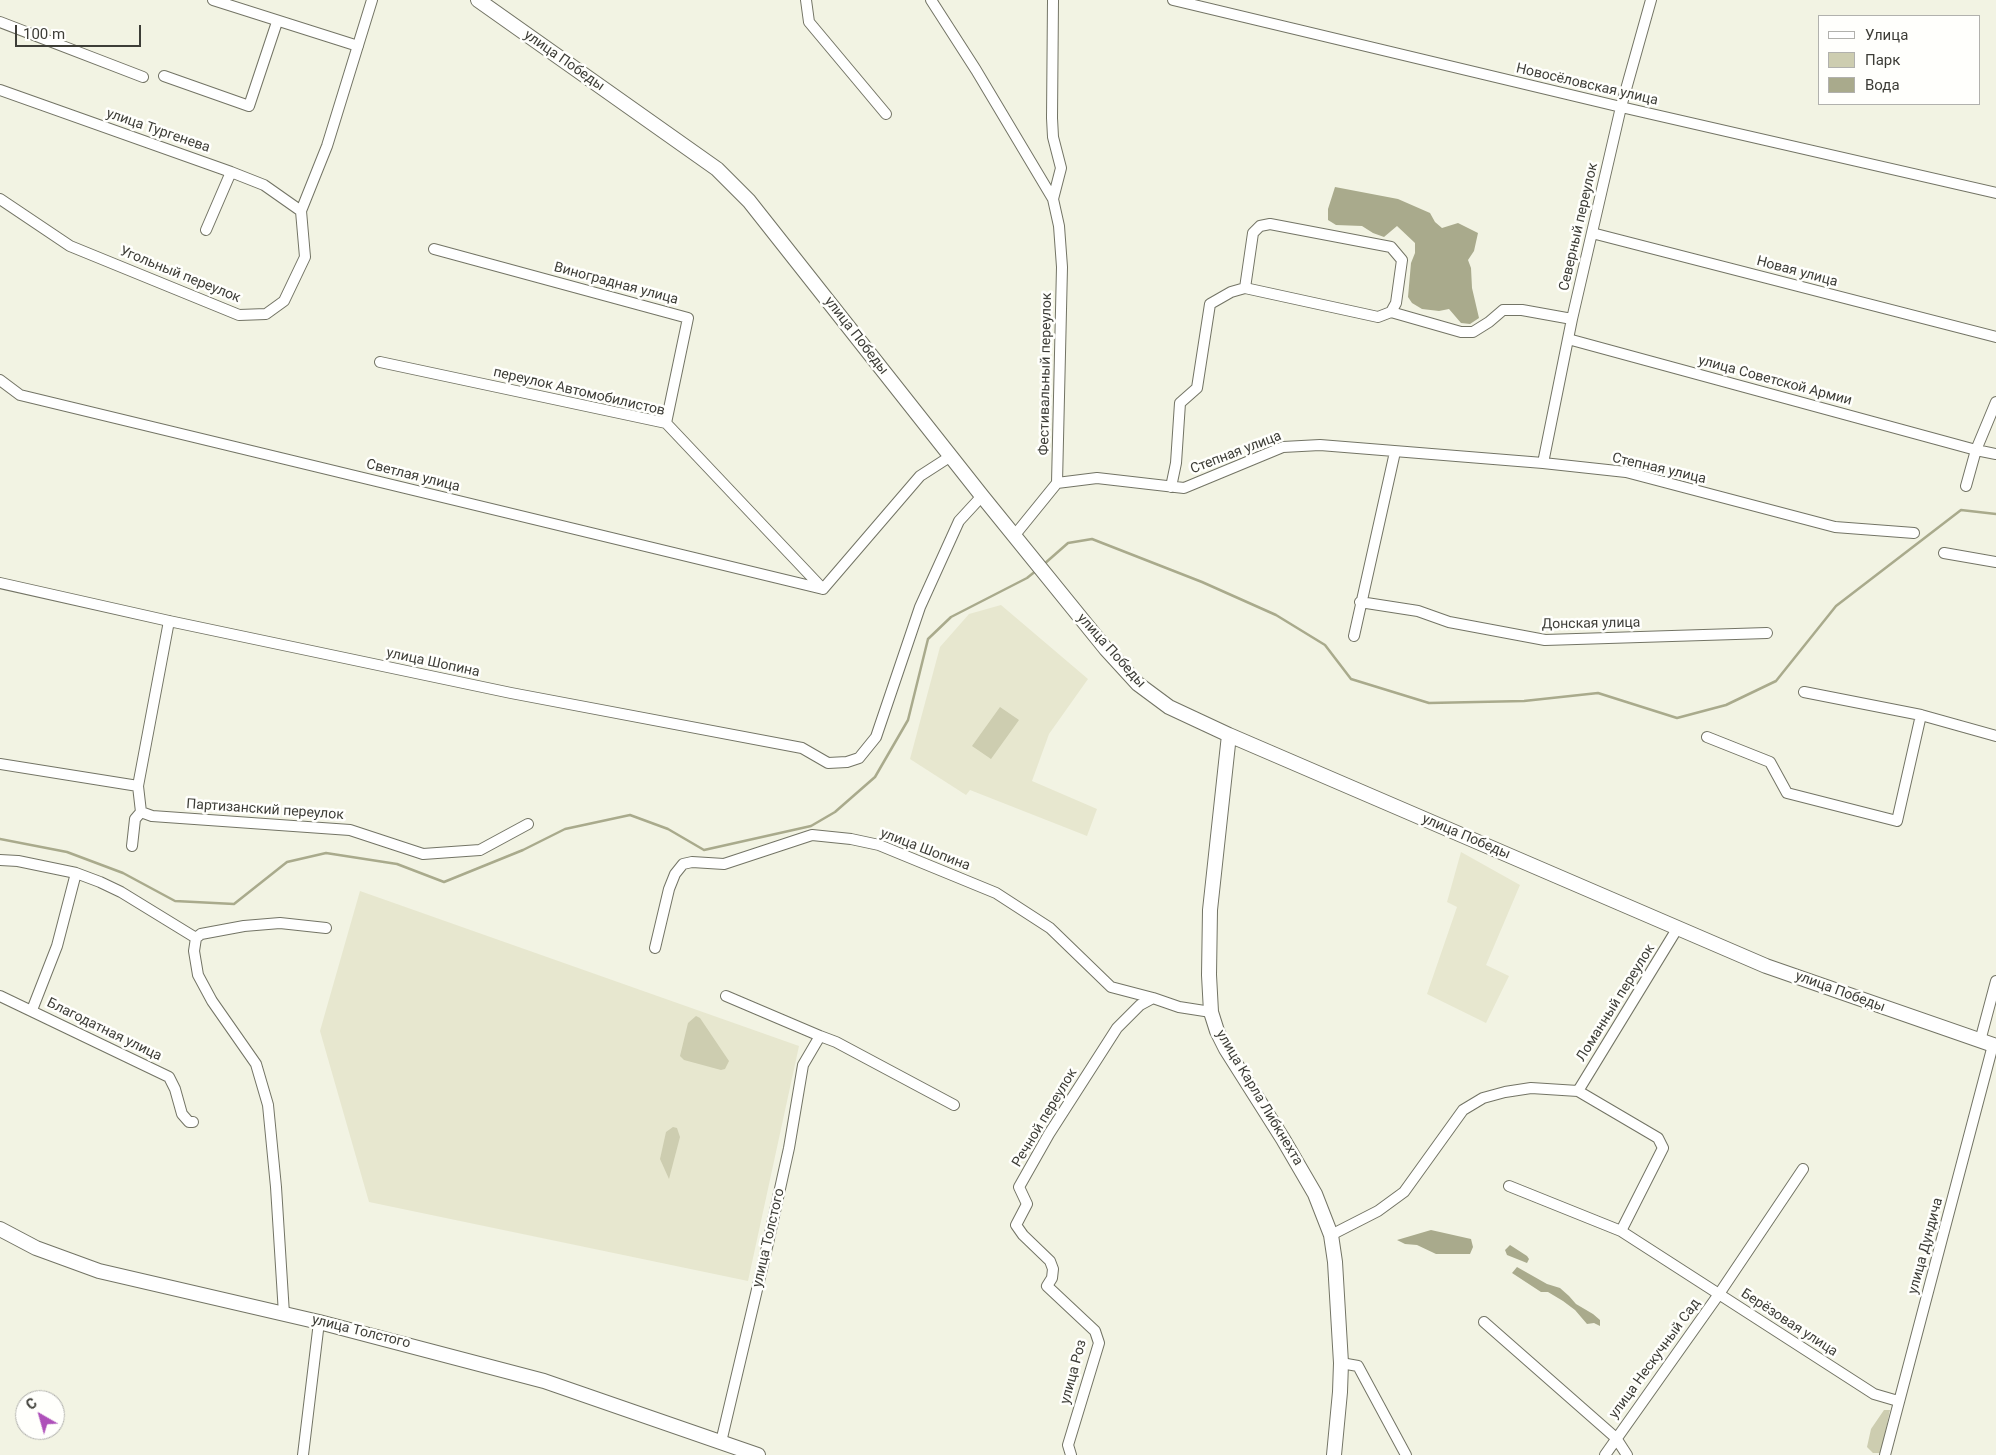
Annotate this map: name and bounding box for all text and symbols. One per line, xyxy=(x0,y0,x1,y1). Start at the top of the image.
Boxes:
scale bar xyxy=(18,15,144,47)
legend xyxy=(1818,15,1981,105)
text: 100 m xyxy=(23,25,65,43)
text: Улица xyxy=(1865,26,1908,44)
street label: улица Победы xyxy=(521,27,607,95)
text: Парк xyxy=(1865,51,1900,69)
street label: Новосёловская улица xyxy=(1515,61,1659,109)
text: Вода xyxy=(1865,76,1900,94)
street label: улица Тургенева xyxy=(104,105,212,157)
street label: Северный переулок xyxy=(1556,161,1602,293)
street label: Угольный переулок xyxy=(117,243,243,307)
street label: Новая улица xyxy=(1755,253,1839,291)
street label: Виноградная улица xyxy=(552,259,680,309)
street label: Фестивальный переулок xyxy=(1036,292,1056,456)
street label: улица Победы xyxy=(820,294,892,378)
street label: улица Советской Армии xyxy=(1696,352,1854,410)
street label: переулок Автомобилистов xyxy=(492,364,666,420)
street label: Степная улица xyxy=(1188,428,1284,478)
street label: Степная улица xyxy=(1610,450,1708,488)
street label: Светлая улица xyxy=(364,456,462,496)
street label: улица Победы xyxy=(1073,610,1149,692)
street label: Донская улица xyxy=(1542,615,1640,633)
street label: улица Шопина xyxy=(385,645,481,681)
street label: Партизанский переулок xyxy=(186,796,344,824)
street label: улица Победы xyxy=(1419,811,1513,863)
street label: улица Шопина xyxy=(878,825,972,875)
street label: Ломанный переулок xyxy=(1573,941,1659,1065)
street label: улица Победы xyxy=(1793,968,1887,1016)
street label: Благодатная улица xyxy=(44,995,164,1065)
street label: улица Карла Либкнехта xyxy=(1212,1027,1306,1169)
street label: Речной переулок xyxy=(1009,1066,1081,1170)
street label: улица Толстого xyxy=(749,1187,789,1289)
street label: улица Дундича xyxy=(1905,1196,1947,1296)
street label: Берёзовая улица xyxy=(1738,1286,1840,1360)
street label: улица Нескучный Сад xyxy=(1606,1296,1704,1422)
street label: улица Толстого xyxy=(310,1312,412,1352)
street label: улица Роз xyxy=(1057,1338,1091,1406)
north arrow xyxy=(15,1390,65,1440)
text: С xyxy=(23,1395,40,1413)

